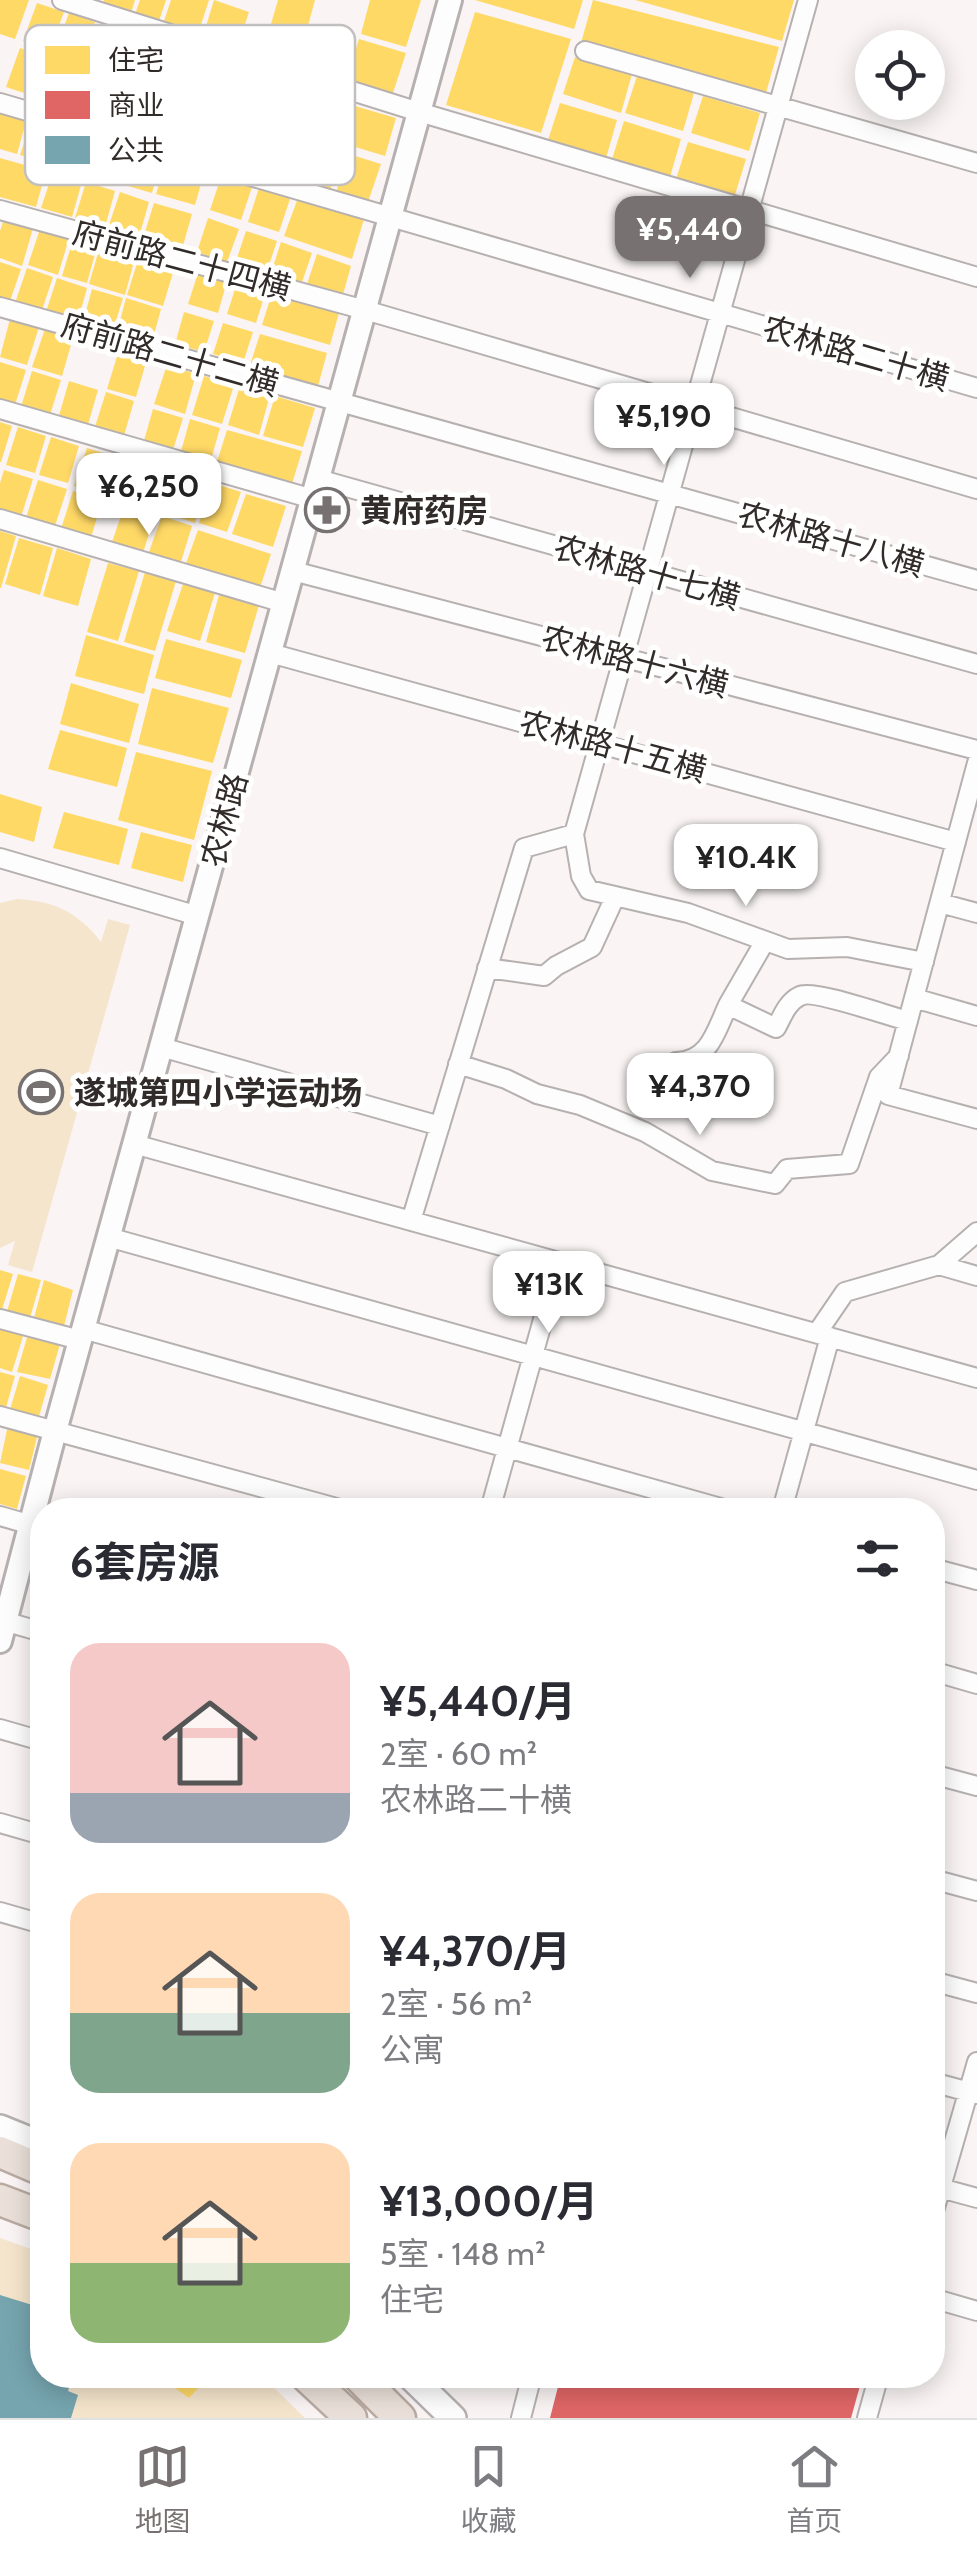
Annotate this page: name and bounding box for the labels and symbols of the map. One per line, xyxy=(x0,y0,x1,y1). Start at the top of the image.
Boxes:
legend xyxy=(25,25,355,185)
text: 住宅 xyxy=(108,43,164,77)
text: 商业 xyxy=(108,88,164,122)
text: 公共 xyxy=(108,133,164,167)
pin: ¥5,440 xyxy=(609,196,771,281)
street label: 府前路二十四横 xyxy=(69,212,295,308)
street label: 府前路二十二横 xyxy=(57,304,283,404)
street label: 农林路二十横 xyxy=(758,308,954,398)
pin: ¥5,190 xyxy=(583,383,745,468)
pin: ¥6,250 xyxy=(68,453,230,538)
pharmacy icon: 黄府药房 xyxy=(304,487,350,533)
place label: 黄府药房 xyxy=(360,491,488,530)
street label: 农林路十八横 xyxy=(733,494,929,584)
street label: 农林路十七横 xyxy=(549,527,745,617)
street label: 农林路十六横 xyxy=(537,617,733,705)
street label: 农林路十五横 xyxy=(515,702,711,790)
street label: 农林路 xyxy=(193,769,255,871)
pin: ¥10.4K xyxy=(665,824,827,909)
pin: ¥4,370 xyxy=(619,1053,781,1138)
sports icon: 遂城第四小学运动场 xyxy=(18,1069,64,1115)
place label: 遂城第四小学运动场 xyxy=(74,1073,362,1112)
pin: ¥13K xyxy=(490,1251,608,1336)

